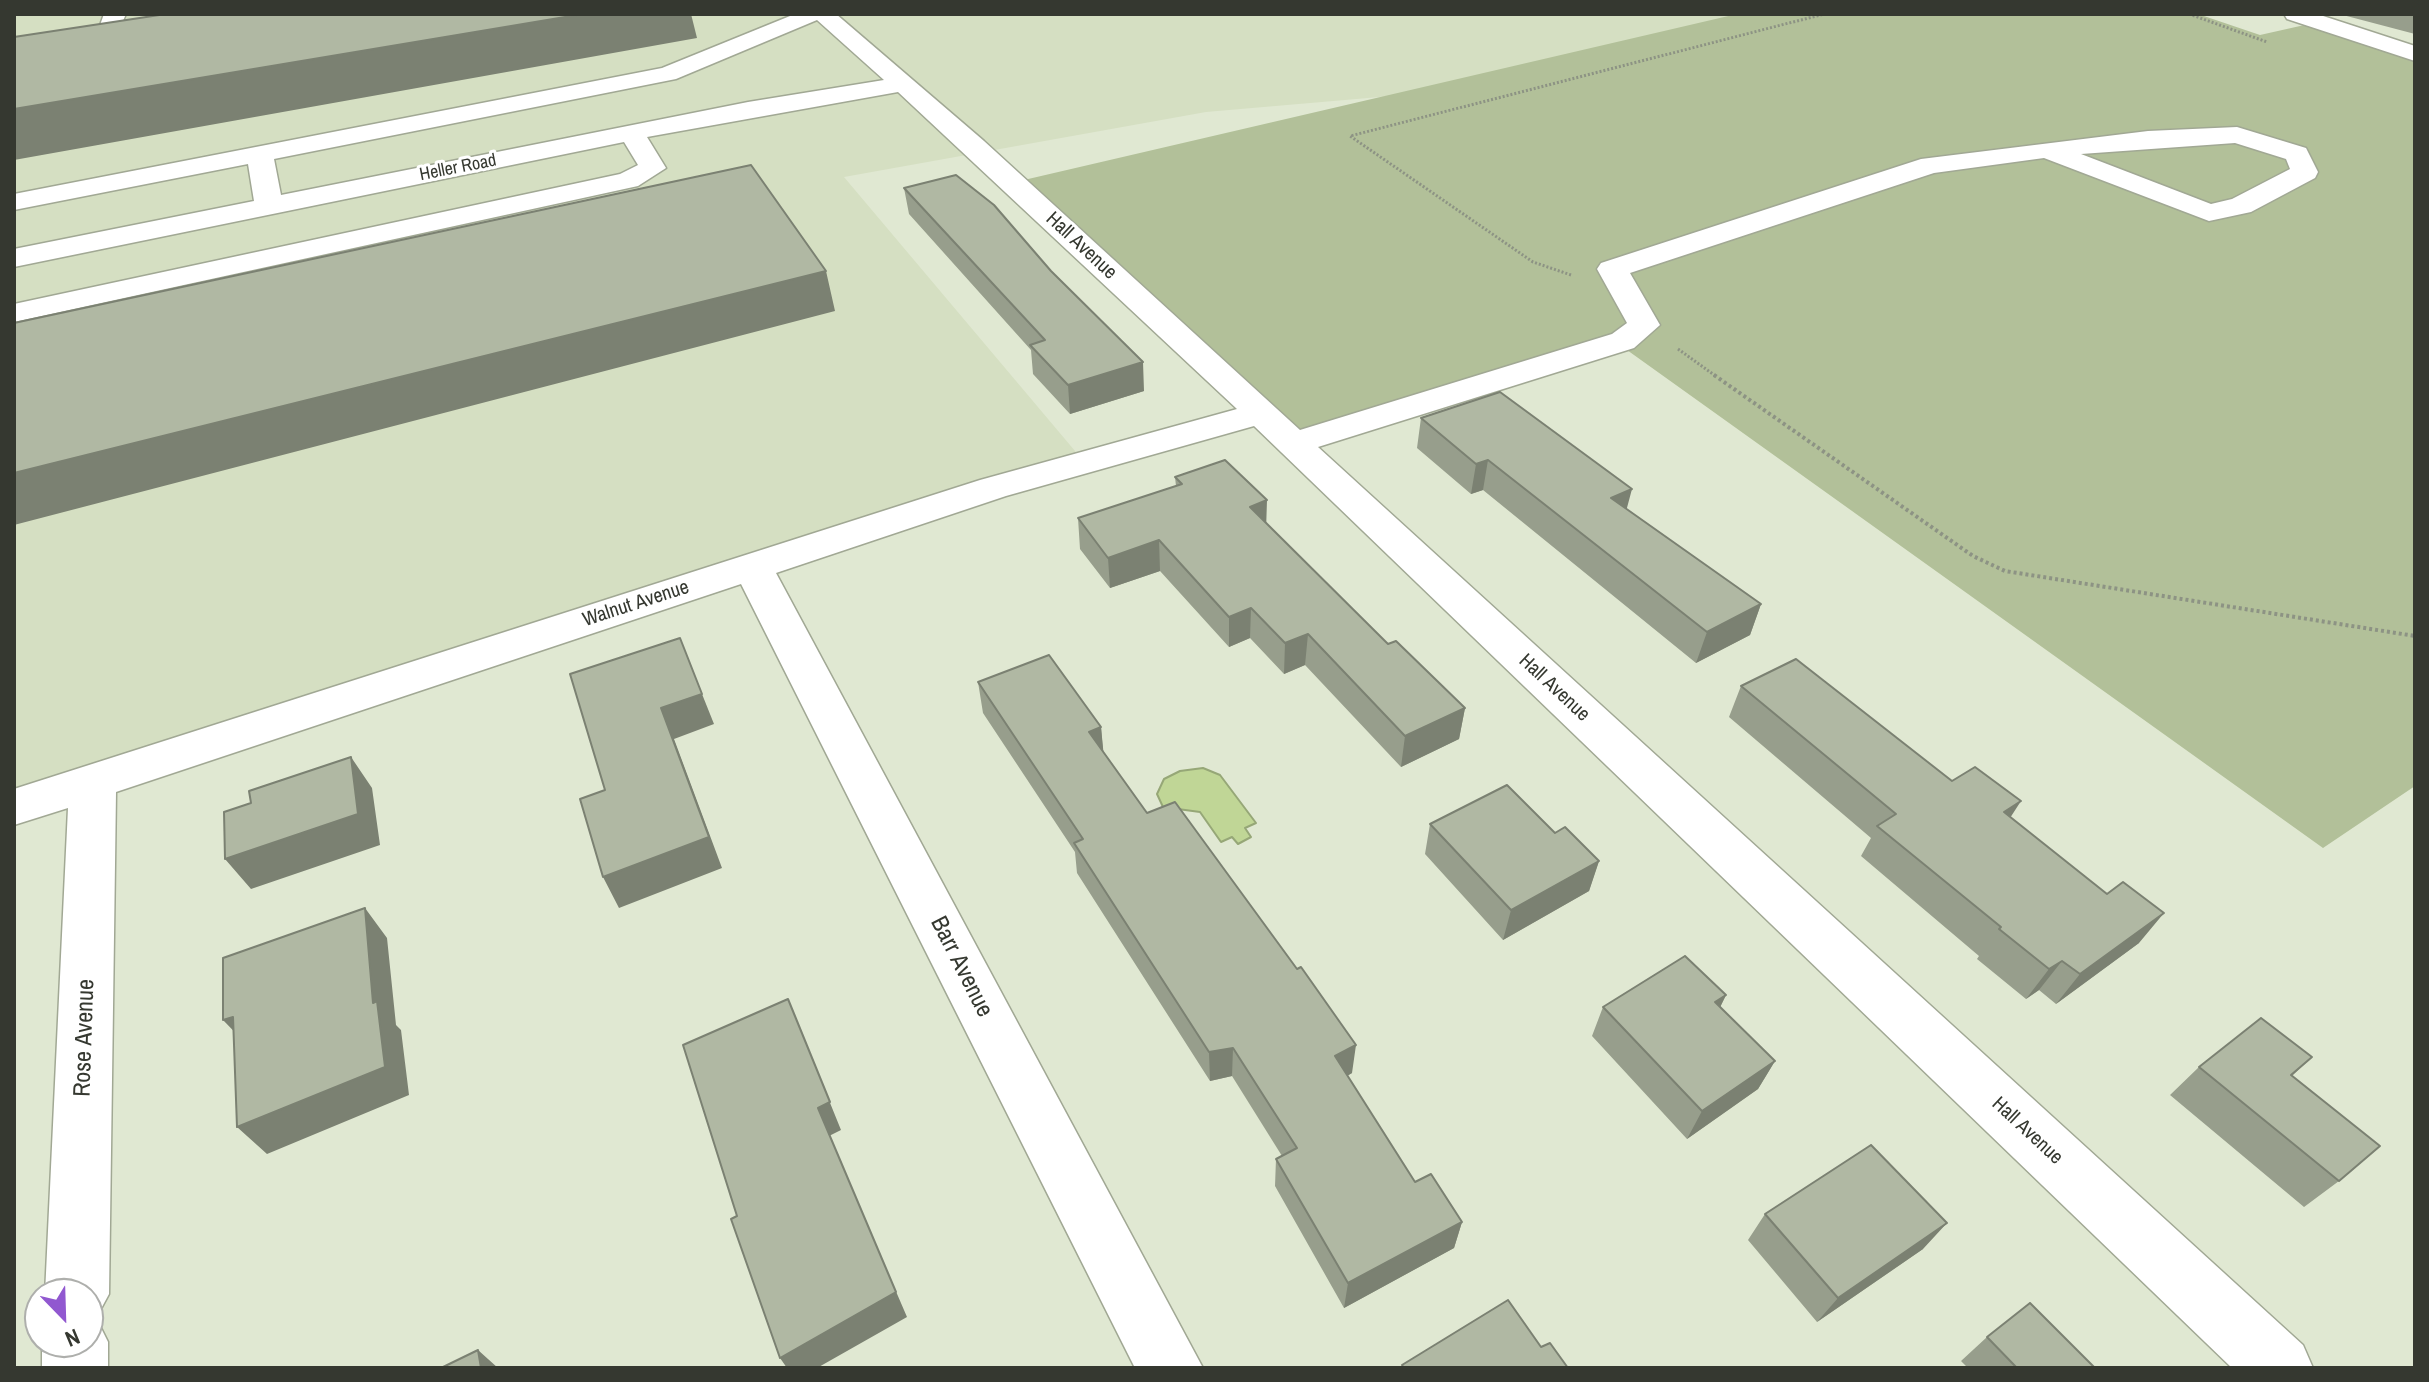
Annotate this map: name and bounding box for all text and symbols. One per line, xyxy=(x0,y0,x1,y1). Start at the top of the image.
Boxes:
street label: Heller Road xyxy=(418,150,498,186)
street label: Hall Avenue xyxy=(1041,207,1121,285)
street label: Walnut Avenue xyxy=(580,576,692,632)
street label: Hall Avenue xyxy=(1514,649,1594,727)
street label: Barr Avenue xyxy=(923,912,999,1022)
street label: Rose Avenue xyxy=(69,979,101,1097)
street label: Hall Avenue xyxy=(1987,1092,2067,1170)
north arrow xyxy=(24,1278,104,1358)
text: N xyxy=(61,1322,84,1355)

